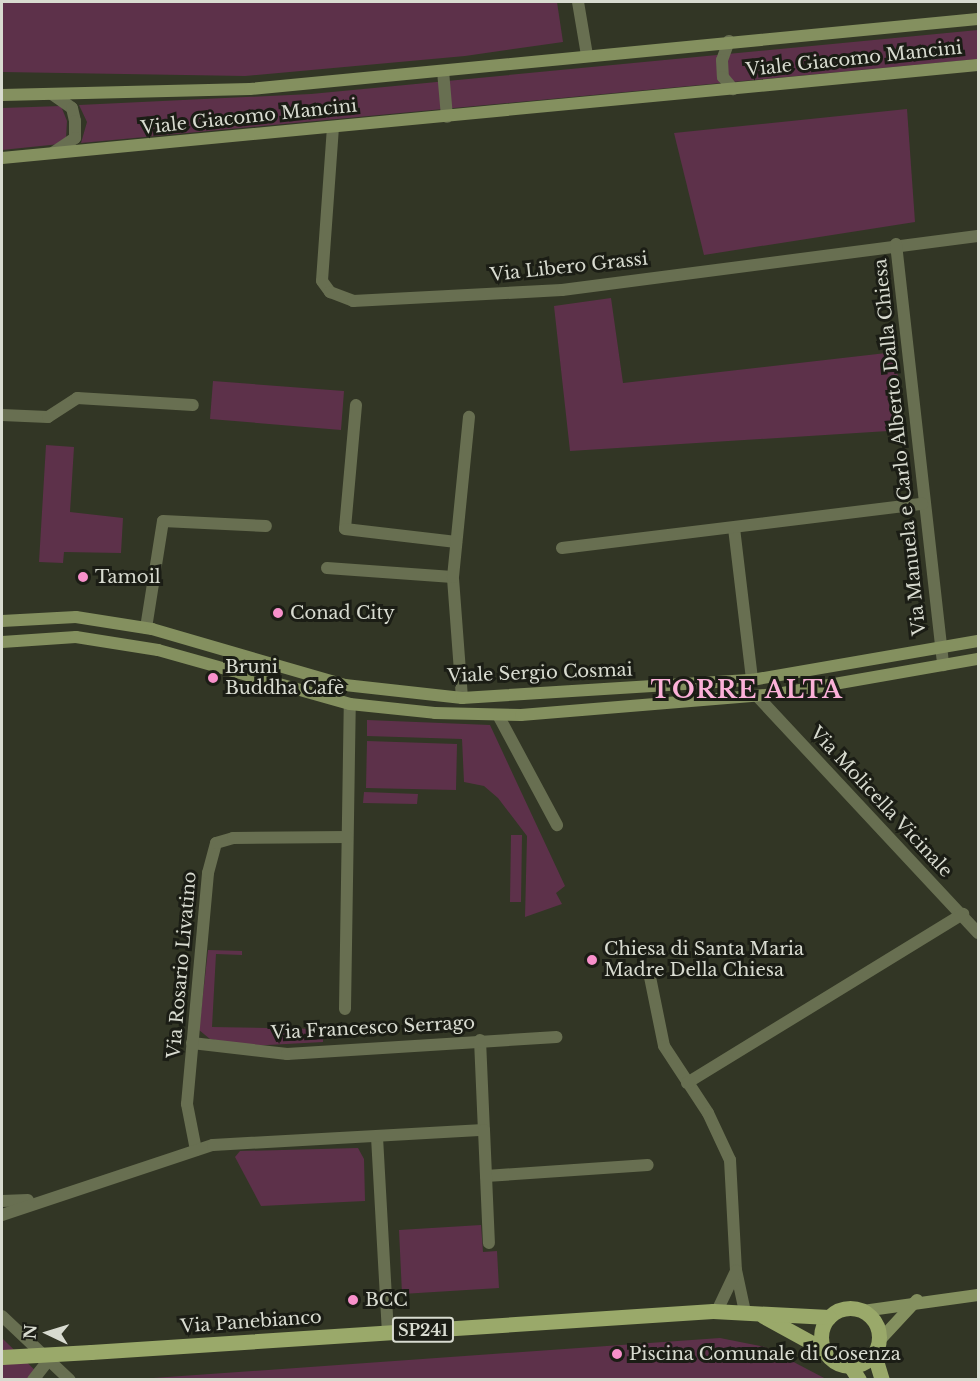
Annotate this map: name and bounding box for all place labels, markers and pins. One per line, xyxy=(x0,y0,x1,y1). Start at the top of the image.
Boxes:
place label: Tamoil xyxy=(95,566,161,588)
marker: Tamoil xyxy=(76,570,90,584)
place label: Conad City xyxy=(290,602,395,624)
marker: Conad City xyxy=(271,606,285,620)
place label: Bruni Buddha Cafè xyxy=(225,657,345,700)
marker: Bruni Buddha Cafè xyxy=(206,671,220,685)
place label: Chiesa di Santa Maria Madre Della Chiesa xyxy=(604,939,804,982)
marker: Chiesa di Santa Maria Madre Della Chiesa xyxy=(585,953,599,967)
place label: BCC xyxy=(365,1289,408,1311)
marker: BCC xyxy=(346,1293,360,1307)
place label: Piscina Comunale di Cosenza xyxy=(629,1343,901,1365)
marker: Piscina Comunale di Cosenza xyxy=(610,1347,624,1361)

